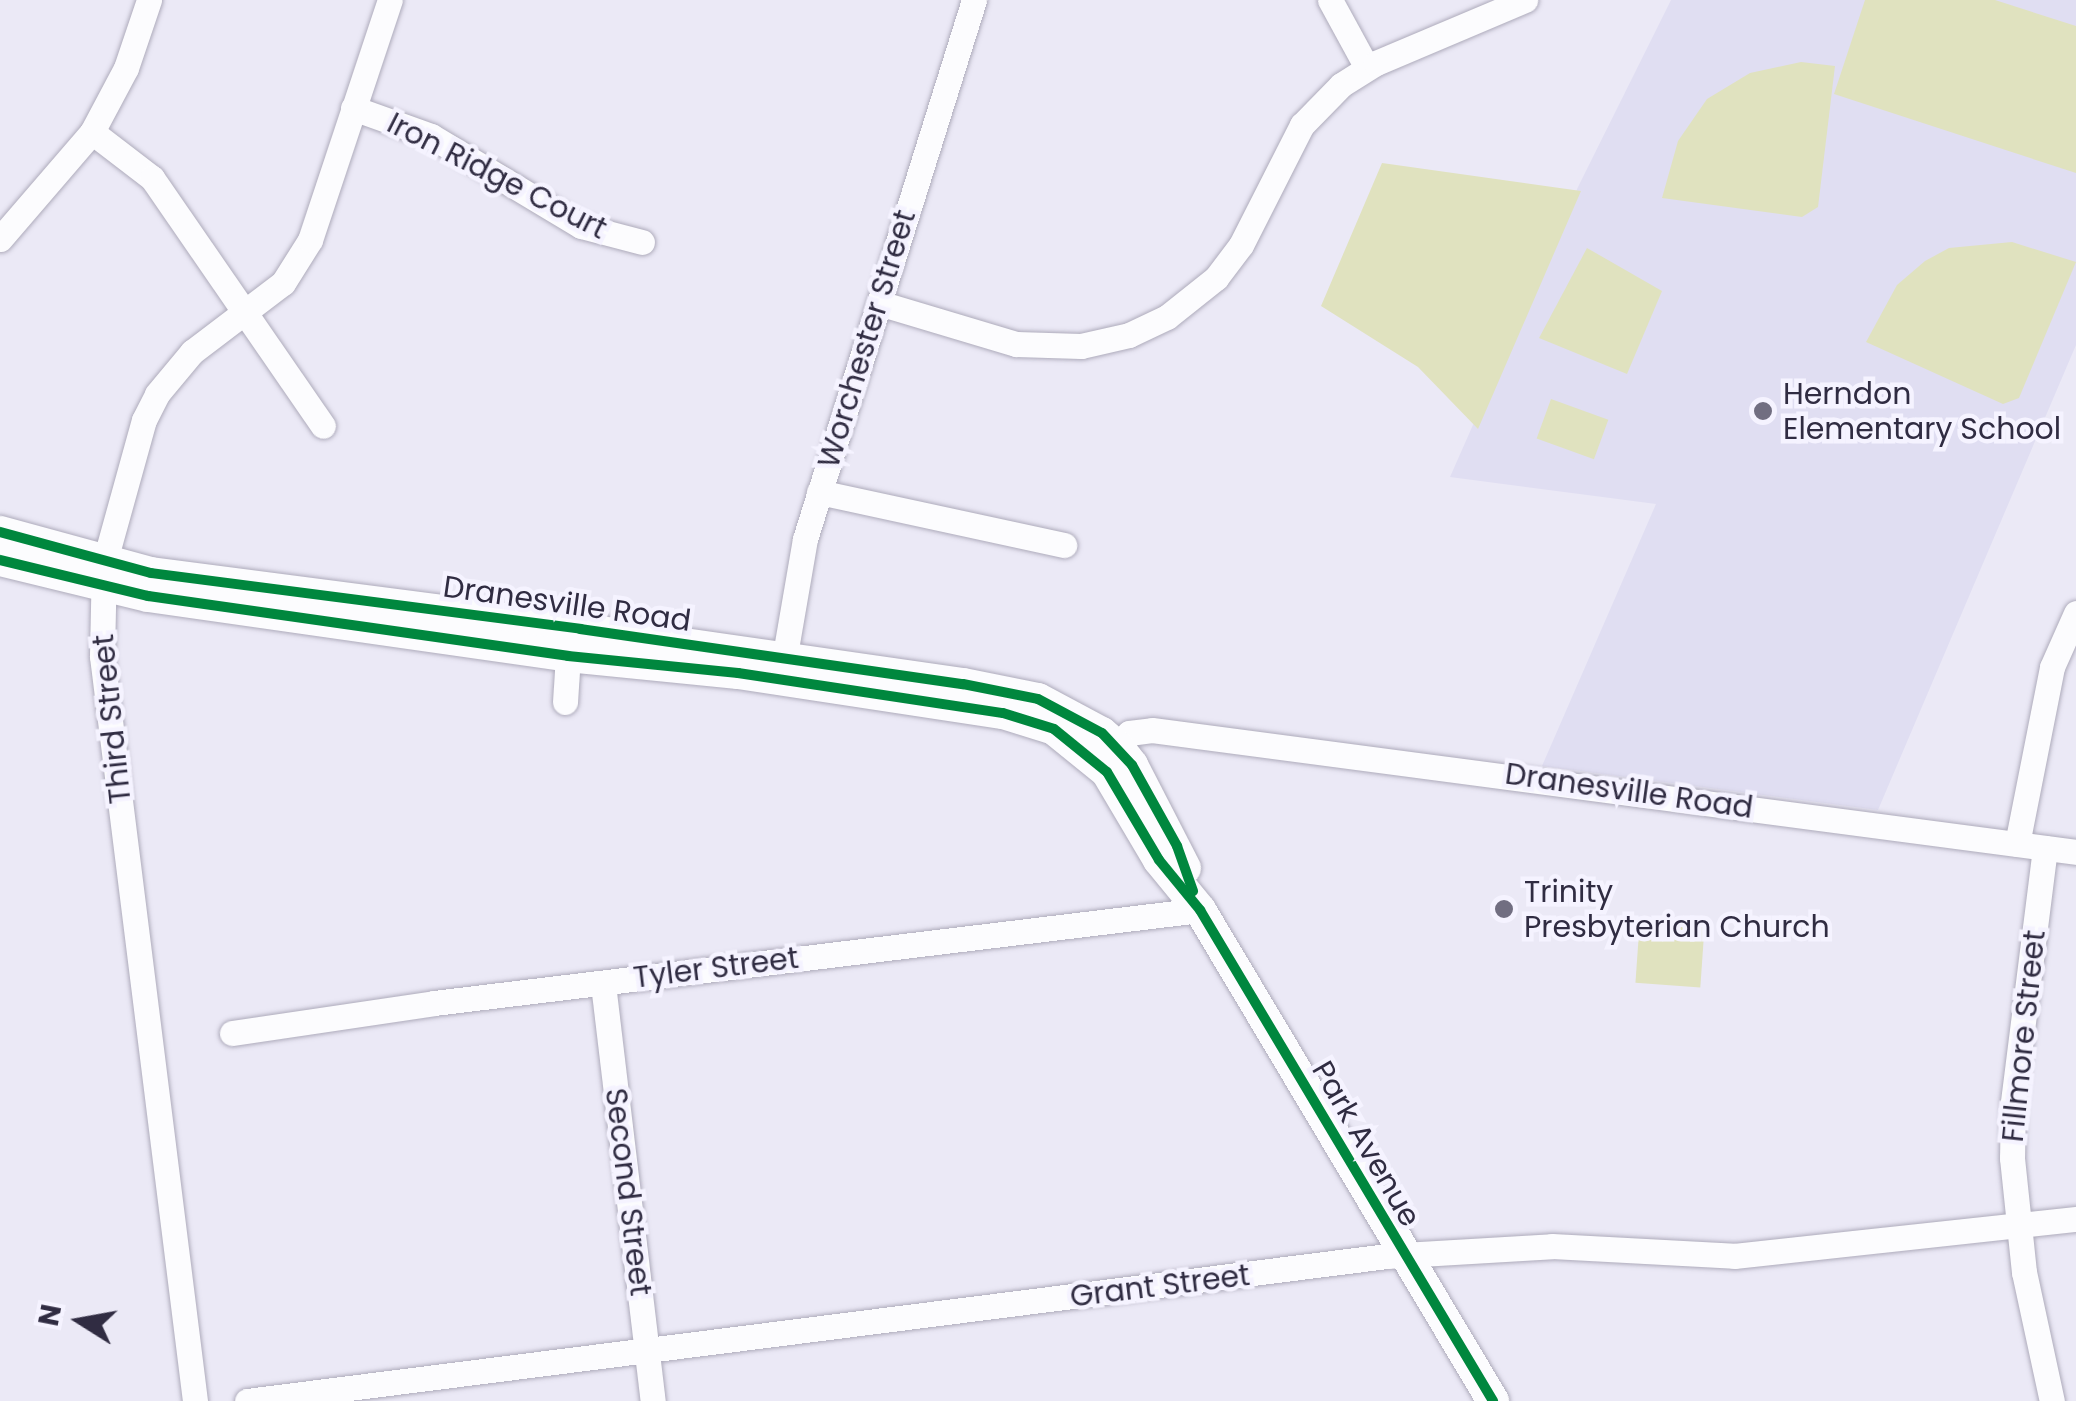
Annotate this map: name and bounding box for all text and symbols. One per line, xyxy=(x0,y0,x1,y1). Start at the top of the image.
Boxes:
street label: Iron Ridge Court xyxy=(381,105,613,247)
street label: Worchester Street xyxy=(811,206,923,472)
place label: Herndon Elementary School xyxy=(1783,376,2061,446)
marker: Herndon Elementary School xyxy=(1752,400,1774,422)
street label: Dranesville Road xyxy=(441,569,693,639)
street label: Third Street xyxy=(85,633,139,805)
street label: Dranesville Road xyxy=(1503,756,1755,826)
place label: Trinity Presbyterian Church xyxy=(1524,874,1830,944)
marker: Trinity Presbyterian Church xyxy=(1493,898,1515,920)
street label: Fillmore Street xyxy=(1995,928,2053,1144)
street label: Tyler Street xyxy=(631,940,801,996)
street label: Park Avenue xyxy=(1304,1055,1428,1233)
street label: Second Street xyxy=(597,1086,659,1298)
street label: Grant Street xyxy=(1068,1257,1252,1315)
north arrow xyxy=(30,1271,130,1371)
text: N xyxy=(29,1301,71,1329)

